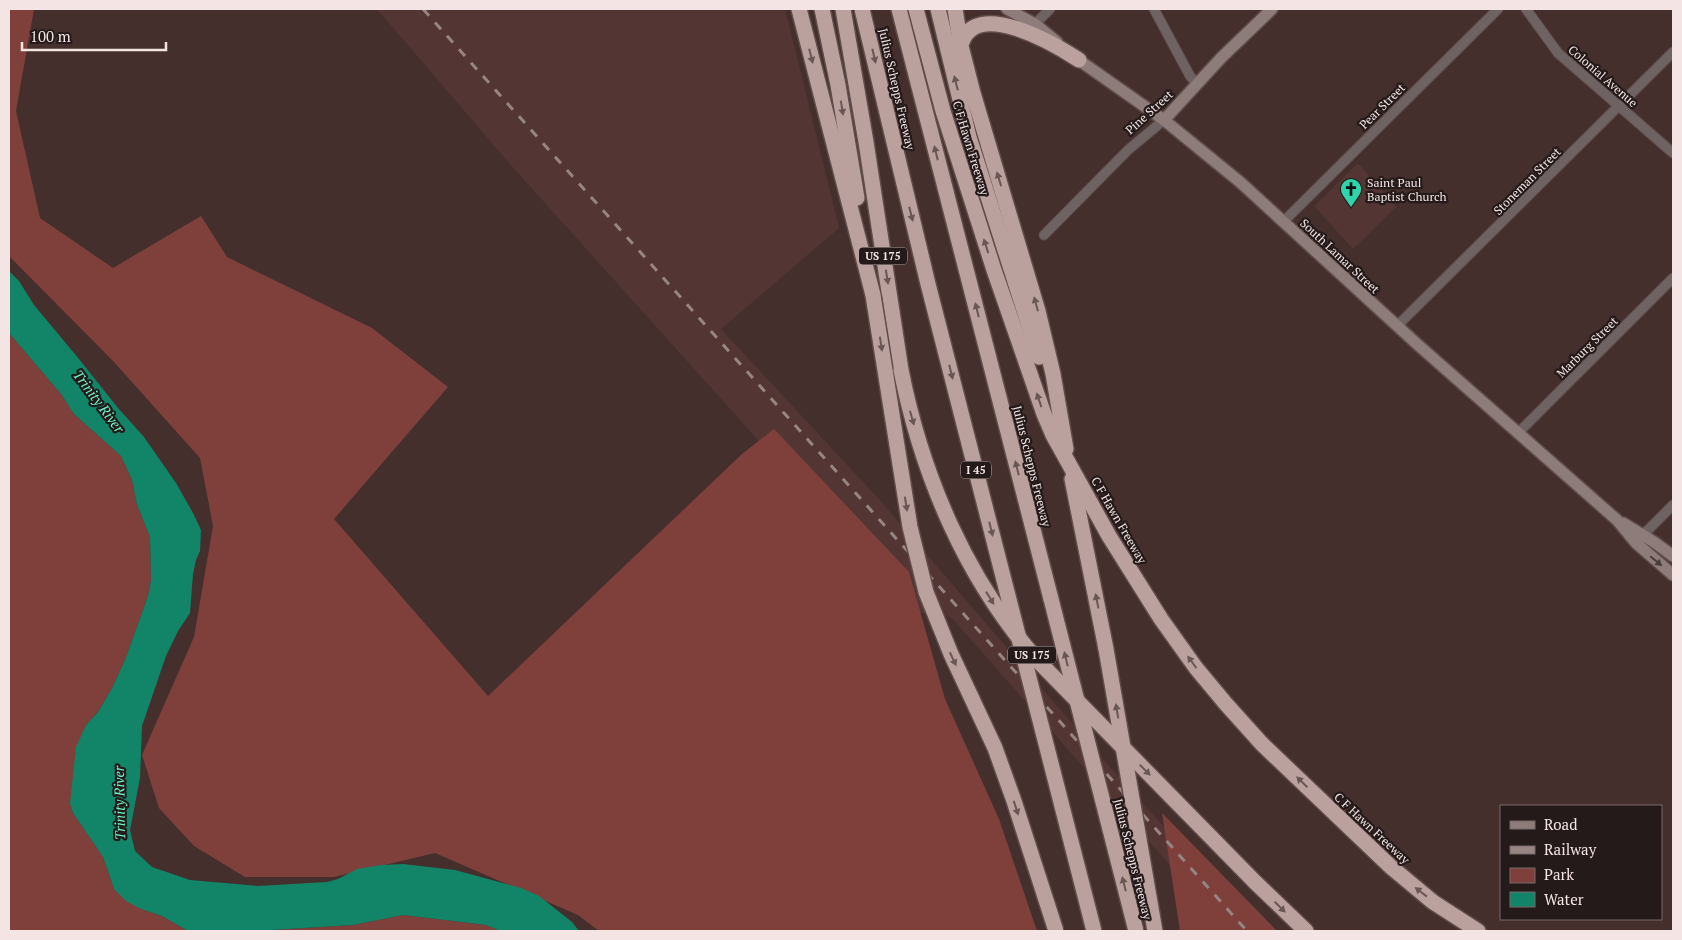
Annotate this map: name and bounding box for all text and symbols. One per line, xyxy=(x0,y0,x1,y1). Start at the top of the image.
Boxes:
scale bar xyxy=(22,20,166,52)
text: 100 m xyxy=(30,26,71,46)
street label: Julius Schepps Freeway xyxy=(876,27,918,152)
street label: Colonial Avenue xyxy=(1565,42,1641,110)
one-way arrow xyxy=(808,48,816,63)
one-way arrow xyxy=(870,49,878,64)
one-way arrow xyxy=(952,75,960,90)
street label: Pear Street xyxy=(1356,80,1408,132)
street label: Pine Street xyxy=(1122,86,1176,137)
street label: C F Hawn Freeway xyxy=(950,99,993,198)
one-way arrow xyxy=(839,100,847,116)
street label: Stoneman Street xyxy=(1490,144,1564,218)
one-way arrow xyxy=(932,145,940,160)
one-way arrow xyxy=(995,171,1002,186)
place label: Saint Paul Baptist Church xyxy=(1367,175,1447,204)
church icon: Saint Paul Baptist Church xyxy=(1339,177,1363,208)
one-way arrow xyxy=(907,207,915,222)
street label: South Lamar Street xyxy=(1297,215,1383,297)
one-way arrow xyxy=(982,238,990,253)
road number: US 175 xyxy=(859,248,907,264)
one-way arrow xyxy=(883,269,891,285)
one-way arrow xyxy=(1031,297,1039,312)
one-way arrow xyxy=(973,303,981,318)
street label: Marburg Street xyxy=(1553,313,1621,381)
one-way arrow xyxy=(877,336,885,352)
one-way arrow xyxy=(947,364,955,379)
water label: Trinity River xyxy=(69,366,129,437)
one-way arrow xyxy=(1035,392,1042,407)
street label: Julius Schepps Freeway xyxy=(1010,404,1055,529)
one-way arrow xyxy=(909,410,917,425)
one-way arrow xyxy=(1013,460,1021,475)
road number: I 45 xyxy=(961,462,991,478)
street label: C F Hawn Freeway xyxy=(1088,474,1150,567)
one-way arrow xyxy=(903,496,911,512)
one-way arrow xyxy=(987,522,995,537)
one-way arrow xyxy=(1650,555,1663,566)
one-way arrow xyxy=(986,591,995,605)
one-way arrow xyxy=(1093,594,1101,609)
road number: US 175 xyxy=(1008,646,1056,664)
one-way arrow xyxy=(1062,651,1070,666)
one-way arrow xyxy=(950,652,958,666)
one-way arrow xyxy=(1187,656,1198,669)
one-way arrow xyxy=(1113,702,1121,718)
one-way arrow xyxy=(1139,764,1151,776)
water label: Trinity River xyxy=(109,765,129,840)
one-way arrow xyxy=(1296,776,1308,788)
street label: C F Hawn Freeway xyxy=(1331,789,1414,867)
street label: Julius Schepps Freeway xyxy=(1111,797,1156,922)
one-way arrow xyxy=(1013,801,1021,816)
legend xyxy=(1500,805,1662,920)
text: Road xyxy=(1544,814,1577,834)
text: Railway xyxy=(1544,839,1597,859)
text: Park xyxy=(1544,864,1574,884)
one-way arrow xyxy=(1120,877,1128,892)
one-way arrow xyxy=(1415,887,1428,898)
text: Water xyxy=(1544,889,1584,909)
one-way arrow xyxy=(1274,901,1286,913)

